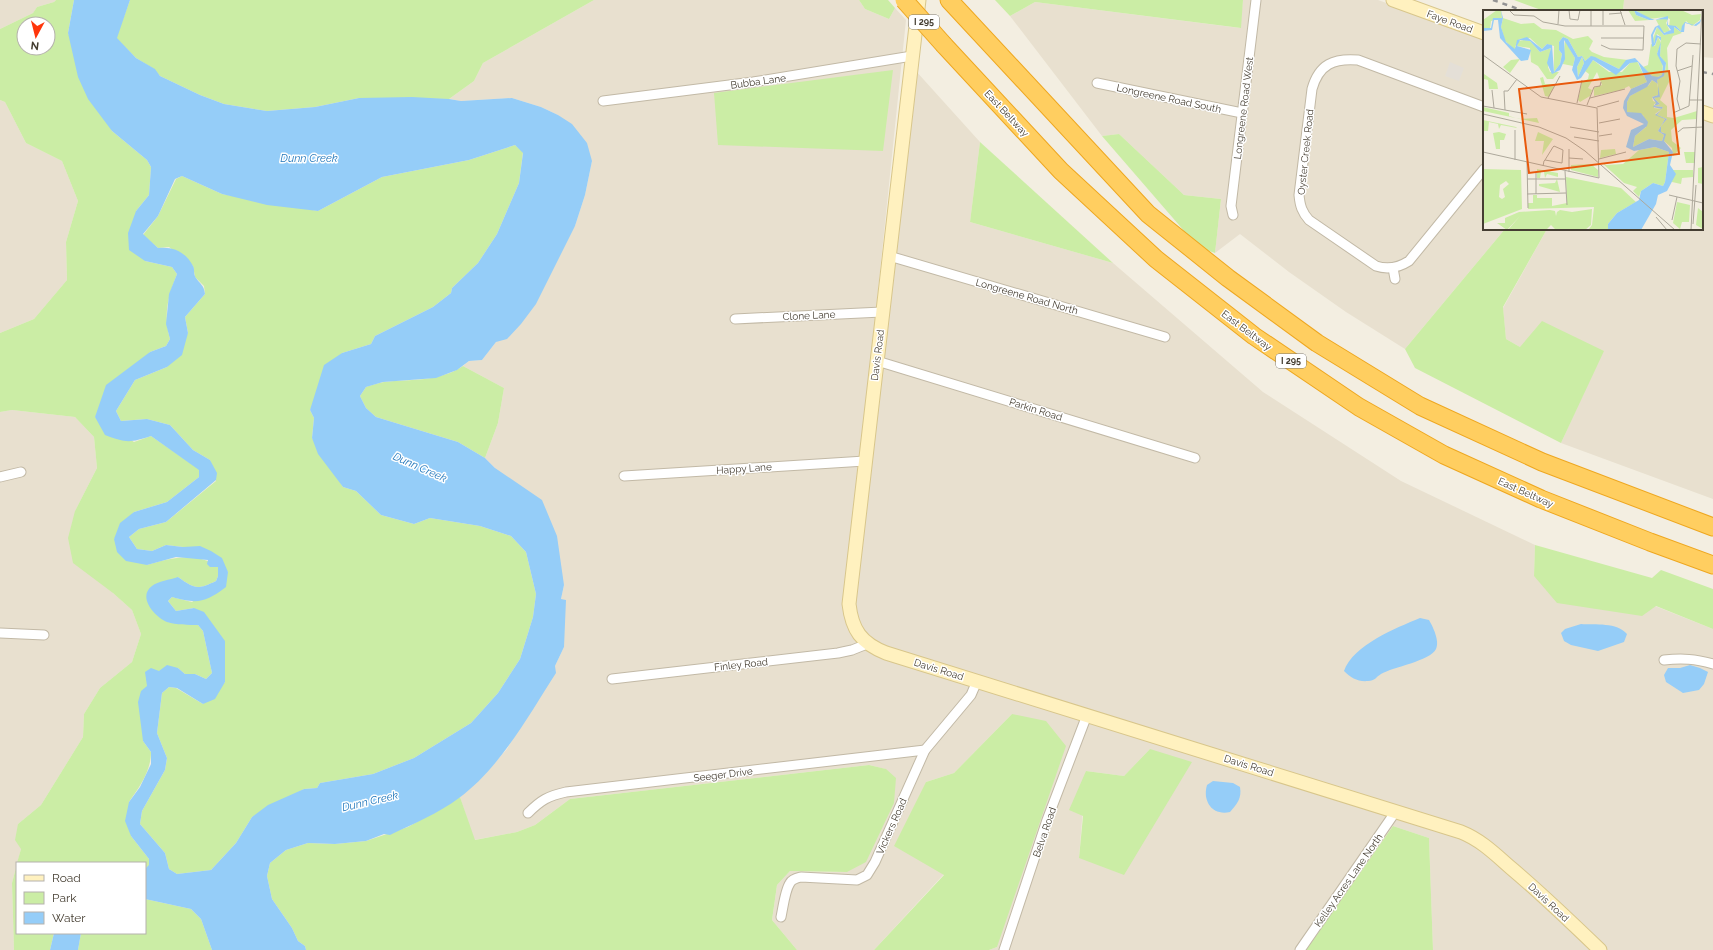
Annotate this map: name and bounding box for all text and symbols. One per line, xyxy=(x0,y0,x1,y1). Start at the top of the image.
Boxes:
street label: Faye Road xyxy=(1425,8,1474,35)
inset map xyxy=(1483,10,1703,230)
road number: I 295 xyxy=(909,15,939,29)
north arrow xyxy=(16,16,56,56)
text: N xyxy=(30,38,40,52)
street label: Longreene Road West xyxy=(1232,56,1255,160)
street label: Bubba Lane xyxy=(730,72,787,91)
street label: Longreene Road South xyxy=(1116,82,1222,115)
street label: East Beltway xyxy=(982,88,1031,139)
street label: Oyster Creek Road xyxy=(1296,109,1315,196)
water label: Dunn Creek xyxy=(280,152,338,165)
street label: Longreene Road North xyxy=(974,277,1079,316)
street label: East Beltway xyxy=(1220,308,1274,353)
street label: Clone Lane xyxy=(782,309,836,322)
street label: Davis Road xyxy=(869,329,886,381)
road number: I 295 xyxy=(1276,354,1306,368)
street label: Parkin Road xyxy=(1008,396,1064,423)
water label: Dunn Creek xyxy=(391,450,449,485)
street label: Happy Lane xyxy=(716,461,772,476)
street label: East Beltway xyxy=(1496,475,1556,510)
street label: Finley Road xyxy=(714,656,768,673)
street label: Davis Road xyxy=(913,657,965,682)
street label: Davis Road xyxy=(1223,753,1275,778)
street label: Seeger Drive xyxy=(693,765,753,784)
water label: Dunn Creek xyxy=(341,789,400,814)
street label: Vickers Road xyxy=(874,796,909,856)
street label: Belva Road xyxy=(1031,806,1058,859)
street label: Kelley Acres Lane North xyxy=(1312,832,1385,929)
legend xyxy=(16,862,146,934)
text: Road xyxy=(52,871,81,885)
street label: Davis Road xyxy=(1526,881,1571,924)
text: Park xyxy=(52,891,77,905)
text: Water xyxy=(52,911,86,925)

